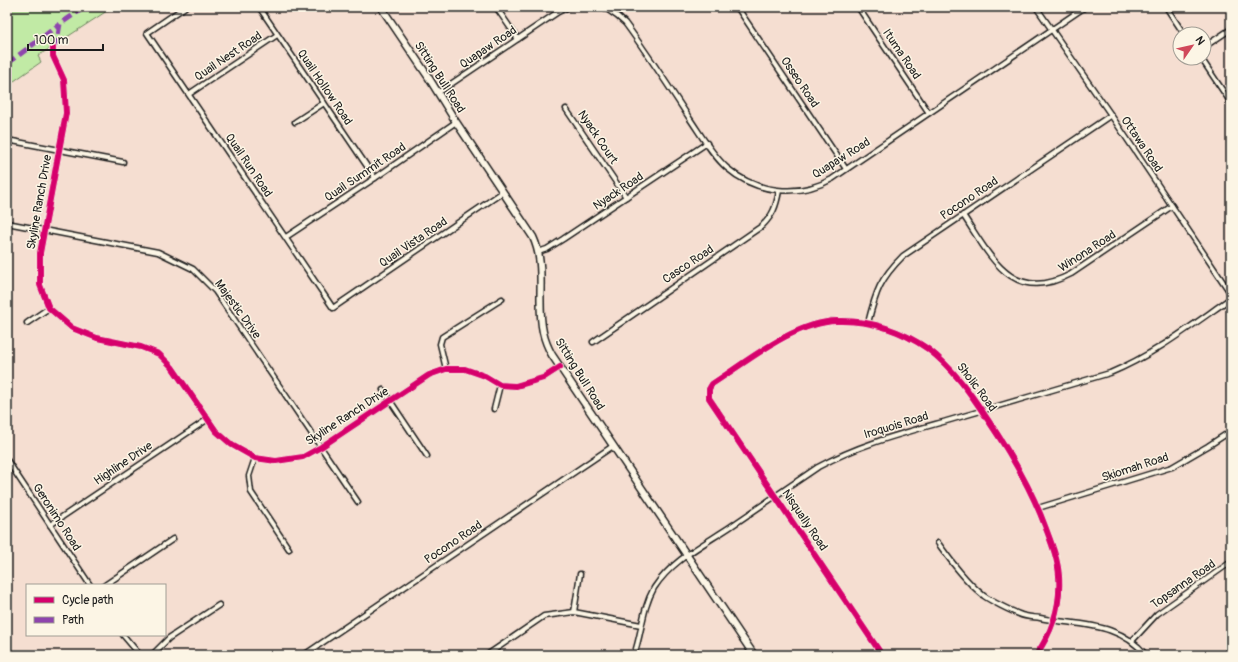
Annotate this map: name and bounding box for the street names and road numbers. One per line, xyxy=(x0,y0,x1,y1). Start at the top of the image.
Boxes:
street label: Quapaw Road xyxy=(457,23,520,72)
street label: Ituma Road xyxy=(879,26,924,82)
street label: Quail Nest Road xyxy=(192,28,265,85)
street label: Sitting Bull Road xyxy=(411,39,468,116)
street label: Quail Hollow Road xyxy=(294,47,356,128)
street label: Osseo Road xyxy=(777,54,822,111)
street label: Nyack Court xyxy=(574,108,621,167)
street label: Ottawa Road xyxy=(1117,114,1166,175)
street label: Quail Run Road xyxy=(222,131,275,200)
street label: Quapaw Road xyxy=(809,135,873,182)
street label: Quail Summit Road xyxy=(322,140,409,205)
street label: Skyline Ranch Drive xyxy=(24,153,55,251)
street label: Nyack Road xyxy=(590,169,646,214)
street label: Pocono Road xyxy=(938,174,1001,223)
street label: Quail Vista Road xyxy=(376,214,450,271)
street label: Winona Road xyxy=(1056,227,1119,276)
street label: Casco Road xyxy=(660,242,717,287)
street label: Majestic Drive xyxy=(211,277,264,342)
street label: Sitting Bull Road xyxy=(551,335,608,413)
street label: Sholic Road xyxy=(953,360,1000,415)
street label: Skyline Ranch Drive xyxy=(303,384,392,449)
street label: Iroquois Road xyxy=(862,408,930,442)
street label: Highline Drive xyxy=(91,438,155,488)
street label: Skiomah Road xyxy=(1100,450,1171,485)
street label: Geronimo Road xyxy=(29,481,84,554)
street label: Nisqually Road xyxy=(778,487,831,554)
street label: Pocono Road xyxy=(422,518,485,567)
street label: Topsanna Road xyxy=(1148,557,1219,612)

